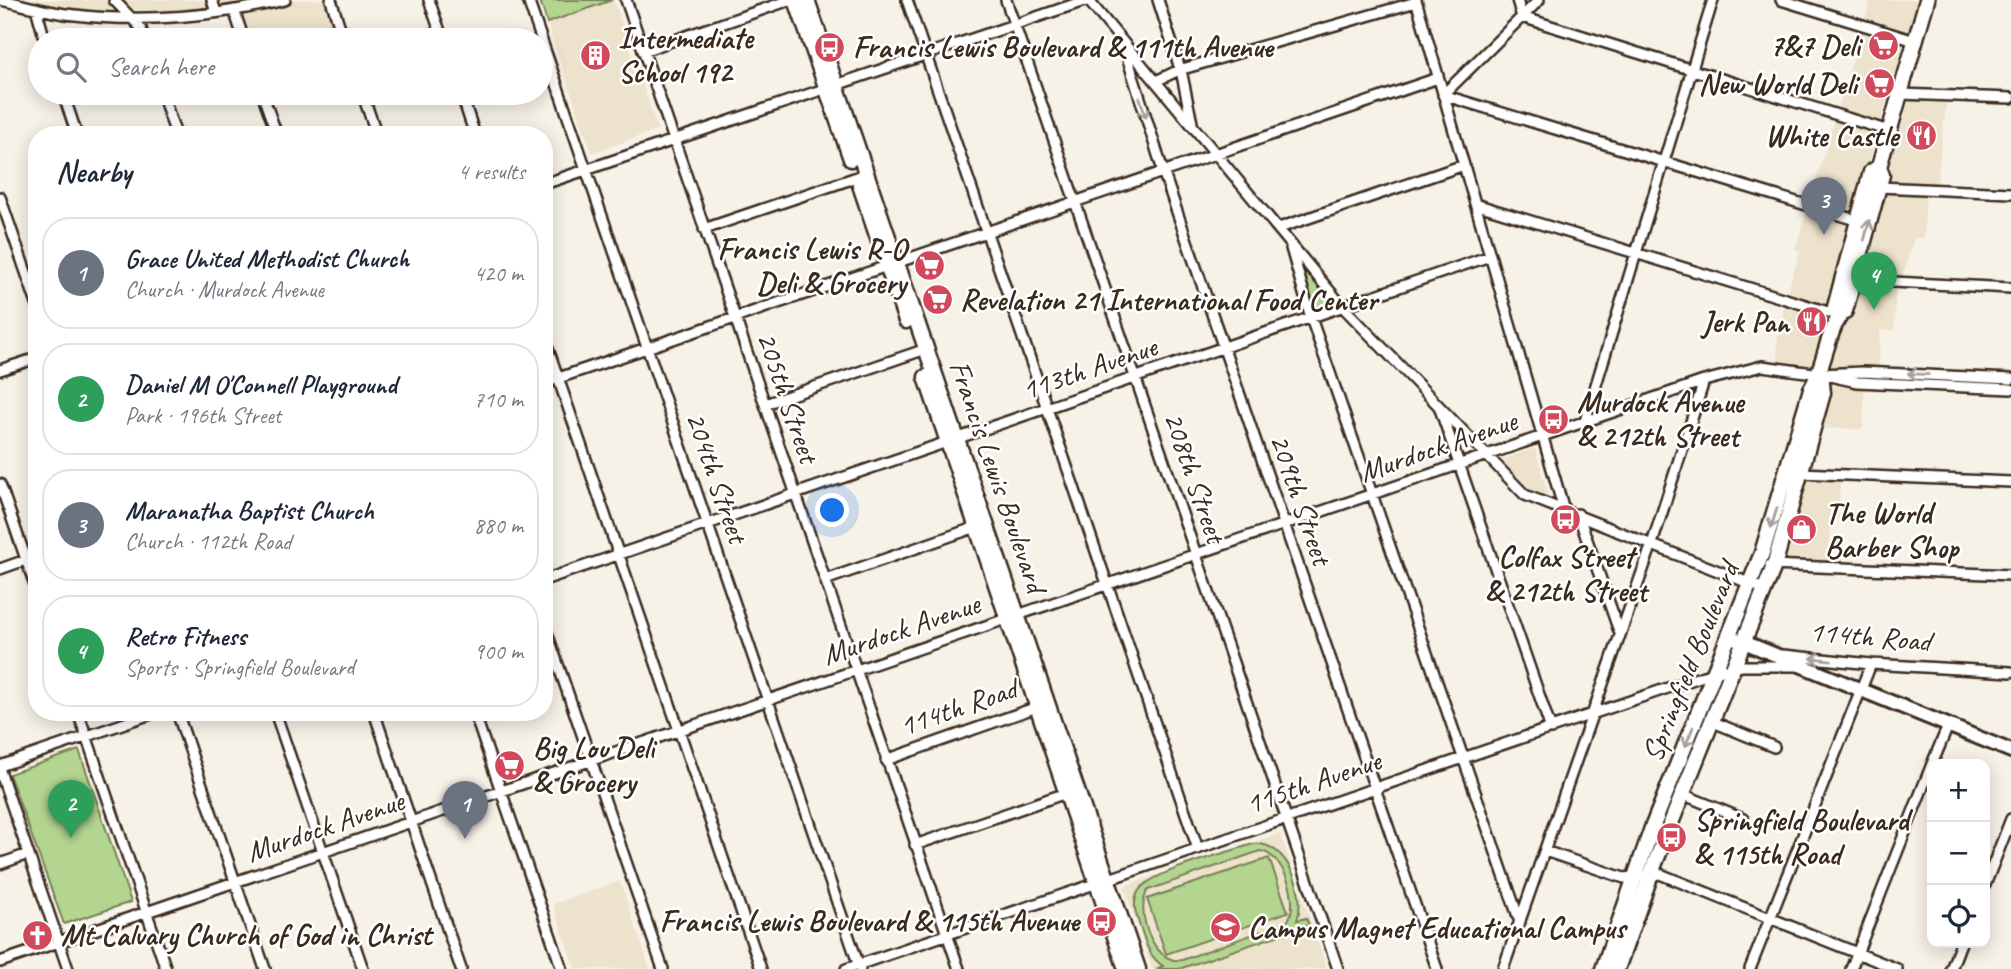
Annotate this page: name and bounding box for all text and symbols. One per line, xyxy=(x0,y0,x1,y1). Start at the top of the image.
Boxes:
place label: Intermediate School 192 xyxy=(618,19,755,91)
place label: 7&7 Deli xyxy=(1770,27,1864,65)
search box xyxy=(28,28,553,105)
place label: Francis Lewis Boulevard & 111th Avenue xyxy=(853,28,1275,66)
supermarket icon: 7&7 Deli xyxy=(1866,29,1900,63)
bus stop icon: Francis Lewis Boulevard & 111th Avenue xyxy=(813,30,847,64)
building icon: Intermediate School 192 xyxy=(578,38,612,72)
icon: search xyxy=(52,48,90,86)
text: Search here xyxy=(108,50,214,83)
place label: New World Deli xyxy=(1699,65,1861,103)
supermarket icon: New World Deli xyxy=(1863,67,1897,101)
one-way arrow xyxy=(1138,96,1151,118)
place label: White Castle xyxy=(1765,117,1901,155)
restaurant icon: White Castle xyxy=(1904,119,1938,153)
text: Nearby xyxy=(56,153,132,191)
text: 4 results xyxy=(458,157,525,186)
pin: 3 xyxy=(1801,177,1847,235)
one-way arrow xyxy=(1862,219,1875,241)
place label: Francis Lewis R-O Deli & Grocery xyxy=(718,230,910,302)
text: Grace United Methodist Church xyxy=(125,242,409,275)
supermarket icon: Francis Lewis R-O Deli & Grocery xyxy=(912,249,946,283)
pin: 4 xyxy=(1851,252,1897,310)
text: 1 xyxy=(76,259,86,288)
text: 420 m xyxy=(474,259,523,288)
text: Church · Murdock Avenue xyxy=(125,275,324,304)
place label: Revelation 21 International Food Center xyxy=(960,281,1380,319)
supermarket icon: Revelation 21 International Food Center xyxy=(920,283,954,317)
place label: Jerk Pan xyxy=(1700,303,1791,341)
restaurant icon: Jerk Pan xyxy=(1795,305,1829,339)
street label: 205th Street xyxy=(748,326,829,470)
street label: 113th Avenue xyxy=(1016,326,1164,409)
street label: Francis Lewis Boulevard xyxy=(941,355,1057,601)
text: Daniel M O'Connell Playground xyxy=(125,368,397,401)
one-way arrow xyxy=(1907,368,1930,381)
place label: Murdock Avenue & 212th Street xyxy=(1577,383,1745,455)
text: 2 xyxy=(76,385,86,414)
text: 710 m xyxy=(474,385,523,414)
text: Park · 196th Street xyxy=(125,401,281,430)
street label: Murdock Avenue xyxy=(1354,401,1524,491)
bus stop icon: Murdock Avenue & 212th Street xyxy=(1537,402,1571,436)
street label: 204th Street xyxy=(677,406,758,550)
street label: 208th Street xyxy=(1155,406,1236,550)
street label: 209th Street xyxy=(1261,428,1342,572)
your location xyxy=(815,493,849,527)
text: Maranatha Baptist Church xyxy=(125,494,374,527)
place label: The World Barber Shop xyxy=(1825,494,1961,566)
bus stop icon: Colfax Street & 212th Street xyxy=(1549,502,1583,536)
one-way arrow xyxy=(1766,506,1779,528)
text: 3 xyxy=(76,511,86,540)
text: 880 m xyxy=(474,511,523,540)
shop icon: The World Barber Shop xyxy=(1785,513,1819,547)
text: Church · 112th Road xyxy=(125,527,291,556)
place label: Colfax Street & 212th Street xyxy=(1485,538,1650,610)
street label: Springfield Boulevard xyxy=(1633,553,1749,767)
street label: Murdock Avenue xyxy=(817,584,987,674)
street label: 114th Road xyxy=(1808,612,1936,661)
text: Retro Fitness xyxy=(125,620,246,653)
text: 4 xyxy=(76,637,86,666)
text: 900 m xyxy=(474,637,523,666)
one-way arrow xyxy=(1810,652,1833,665)
text: Sports · Springfield Boulevard xyxy=(125,653,354,682)
street label: 114th Road xyxy=(894,668,1026,745)
one-way arrow xyxy=(1682,726,1695,748)
place label: Big Lou Deli & Grocery xyxy=(533,729,658,801)
street label: 115th Avenue xyxy=(1240,740,1388,823)
supermarket icon: Big Lou Deli & Grocery xyxy=(493,748,527,782)
map controls xyxy=(1927,759,1990,948)
button: + xyxy=(1927,759,1990,822)
pin: 2 xyxy=(48,780,94,838)
street label: Murdock Avenue xyxy=(241,781,411,871)
pin: 1 xyxy=(442,781,488,839)
place label: Springfield Boulevard & 115th Road xyxy=(1694,801,1914,873)
bus stop icon: Springfield Boulevard & 115th Road xyxy=(1654,820,1688,854)
button: − xyxy=(1927,822,1990,885)
button: locate xyxy=(1927,885,1990,948)
place label: Francis Lewis Boulevard & 115th Avenue xyxy=(660,902,1081,940)
bus stop icon: Francis Lewis Boulevard & 115th Avenue xyxy=(1085,904,1119,938)
place label: Campus Magnet Educational Campus xyxy=(1248,909,1629,947)
school or university icon: Campus Magnet Educational Campus xyxy=(1208,911,1242,945)
place label: Mt Calvary Church of God in Christ xyxy=(61,916,434,955)
church icon: Mt Calvary Church of God in Christ xyxy=(21,918,55,952)

